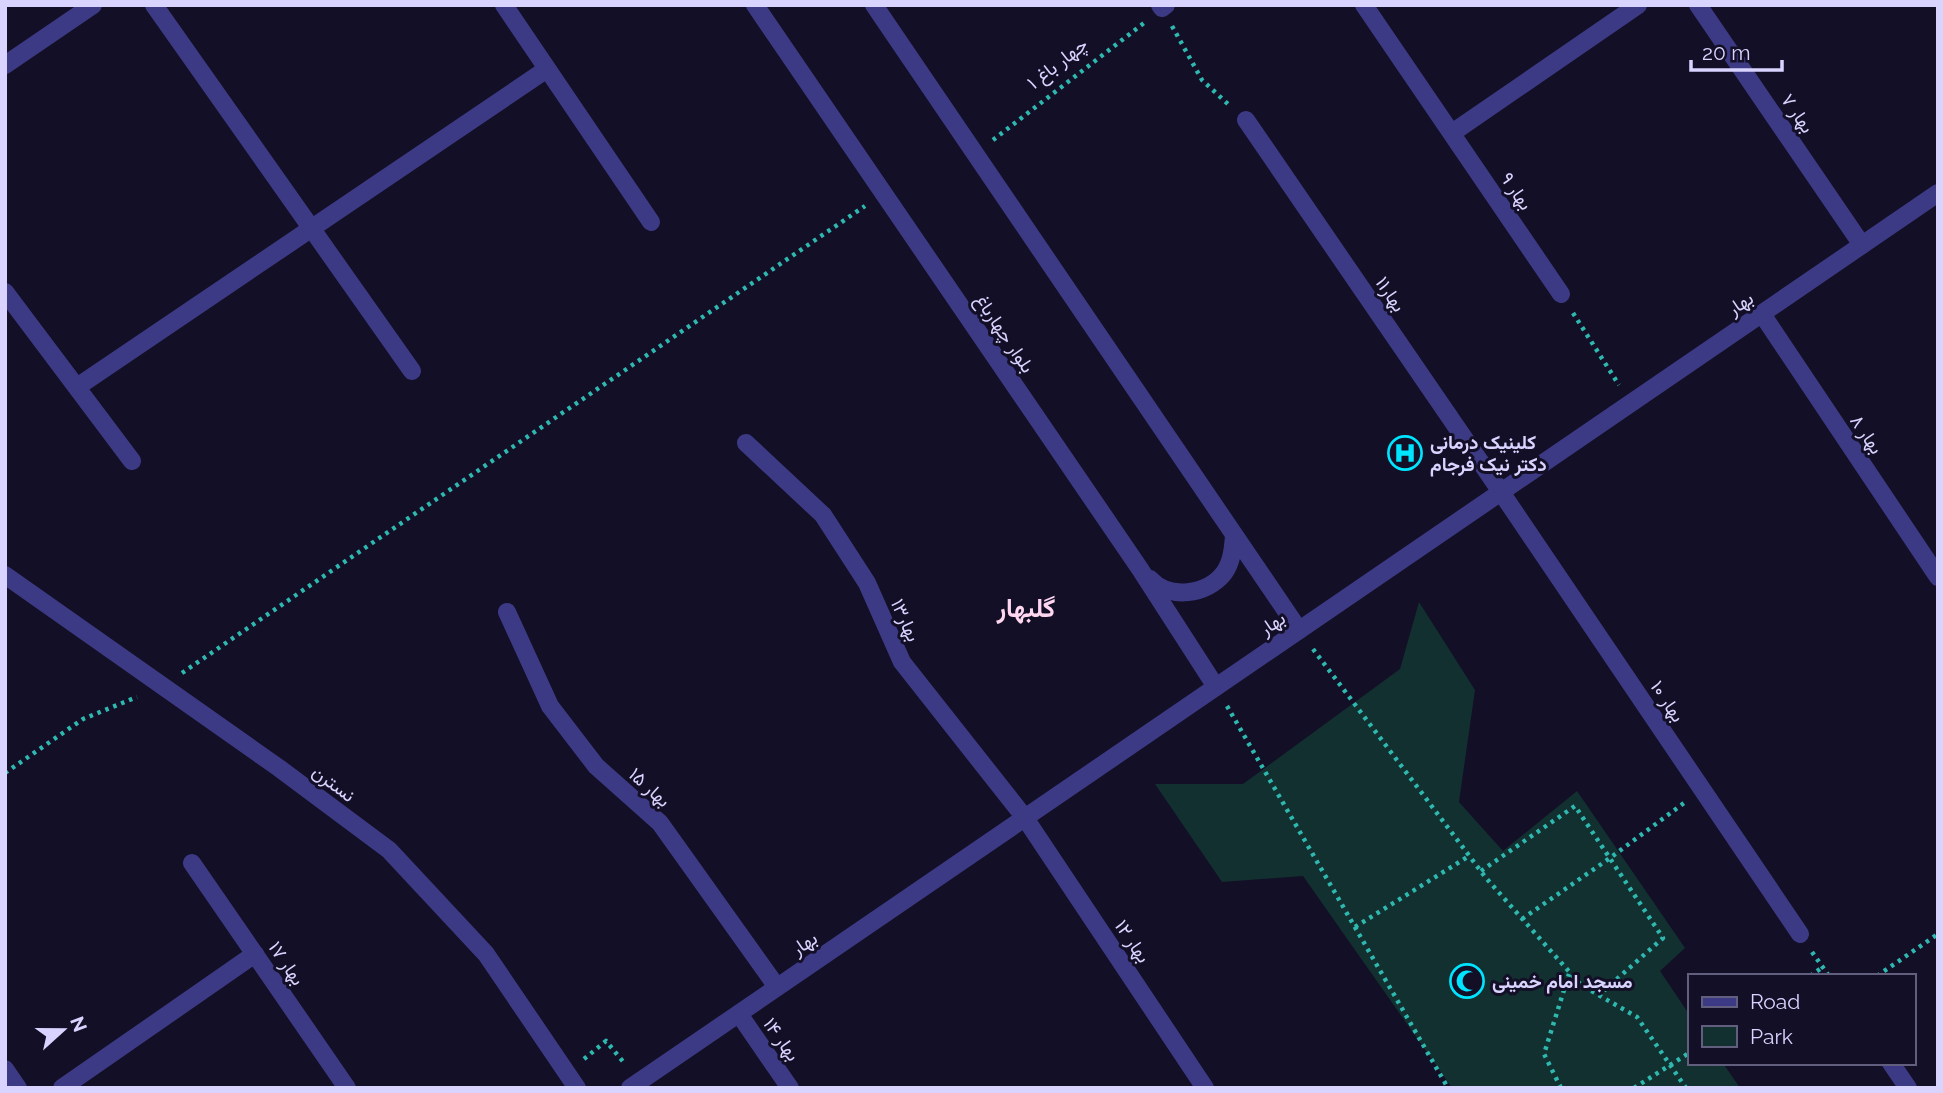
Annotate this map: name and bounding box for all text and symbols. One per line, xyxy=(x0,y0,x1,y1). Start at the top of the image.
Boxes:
scale bar xyxy=(1691,28,1782,72)
street label: چهار باغ ۱ xyxy=(1023,33,1093,96)
text: 20 m xyxy=(1702,40,1750,65)
street label: بهار ۷ xyxy=(1776,89,1819,137)
street label: بهار ۹ xyxy=(1496,168,1537,215)
street label: بهار۱۱ xyxy=(1371,272,1411,316)
street label: بهار xyxy=(1722,286,1758,321)
street label: بلوار چهارباغ xyxy=(968,289,1039,378)
street label: بهار ۸ xyxy=(1845,410,1888,458)
place label: کلینیک درمانی دکتر نیک فرجام xyxy=(1430,431,1547,477)
hospital icon: کلینیک درمانی دکتر نیک فرجام xyxy=(1386,434,1424,472)
district label: گلبهار xyxy=(996,593,1055,624)
street label: بهار۱۳ xyxy=(886,595,925,645)
street label: بهار xyxy=(1254,606,1290,641)
street label: بهار ۱۰ xyxy=(1646,676,1690,726)
street label: نسترن xyxy=(308,760,360,807)
street label: بهار ۱۵ xyxy=(624,763,675,812)
street label: بهار ۱۲ xyxy=(1110,915,1155,967)
street label: بهار xyxy=(786,926,822,961)
street label: بهار ۱۷ xyxy=(264,937,310,990)
mosque icon: مسجد امام خمینی xyxy=(1448,962,1486,1000)
place label: مسجد امام خمینی xyxy=(1492,970,1632,994)
legend xyxy=(1688,974,1915,1065)
text: Road xyxy=(1750,989,1800,1014)
north arrow xyxy=(28,995,98,1065)
text: N xyxy=(66,1013,92,1035)
street label: بهار ۱۴ xyxy=(758,1013,805,1065)
text: Park xyxy=(1750,1024,1793,1049)

